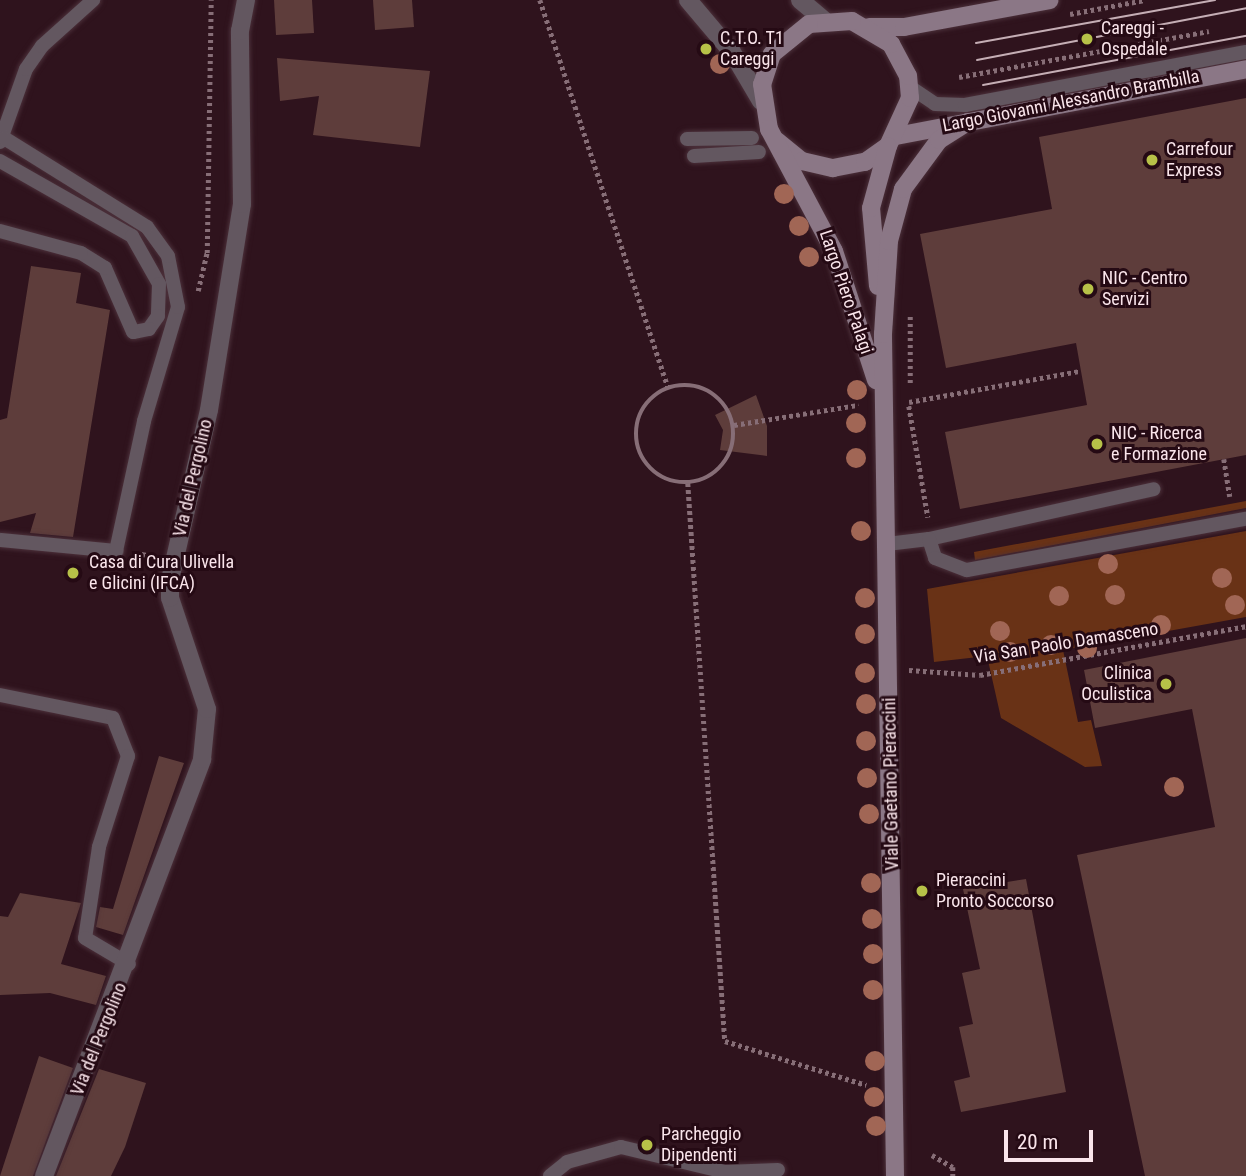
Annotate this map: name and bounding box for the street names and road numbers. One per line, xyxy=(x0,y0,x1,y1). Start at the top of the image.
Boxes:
street label: Largo Giovanni Alessandro Brambilla xyxy=(941,65,1201,137)
street label: Largo Piero Palagi xyxy=(815,227,877,357)
street label: Via del Pergolino xyxy=(169,417,217,539)
street label: Via San Paolo Damasceno xyxy=(972,618,1160,668)
street label: Viale Gaetano Pieraccini xyxy=(879,697,903,871)
street label: Via del Pergolino xyxy=(66,979,132,1099)

